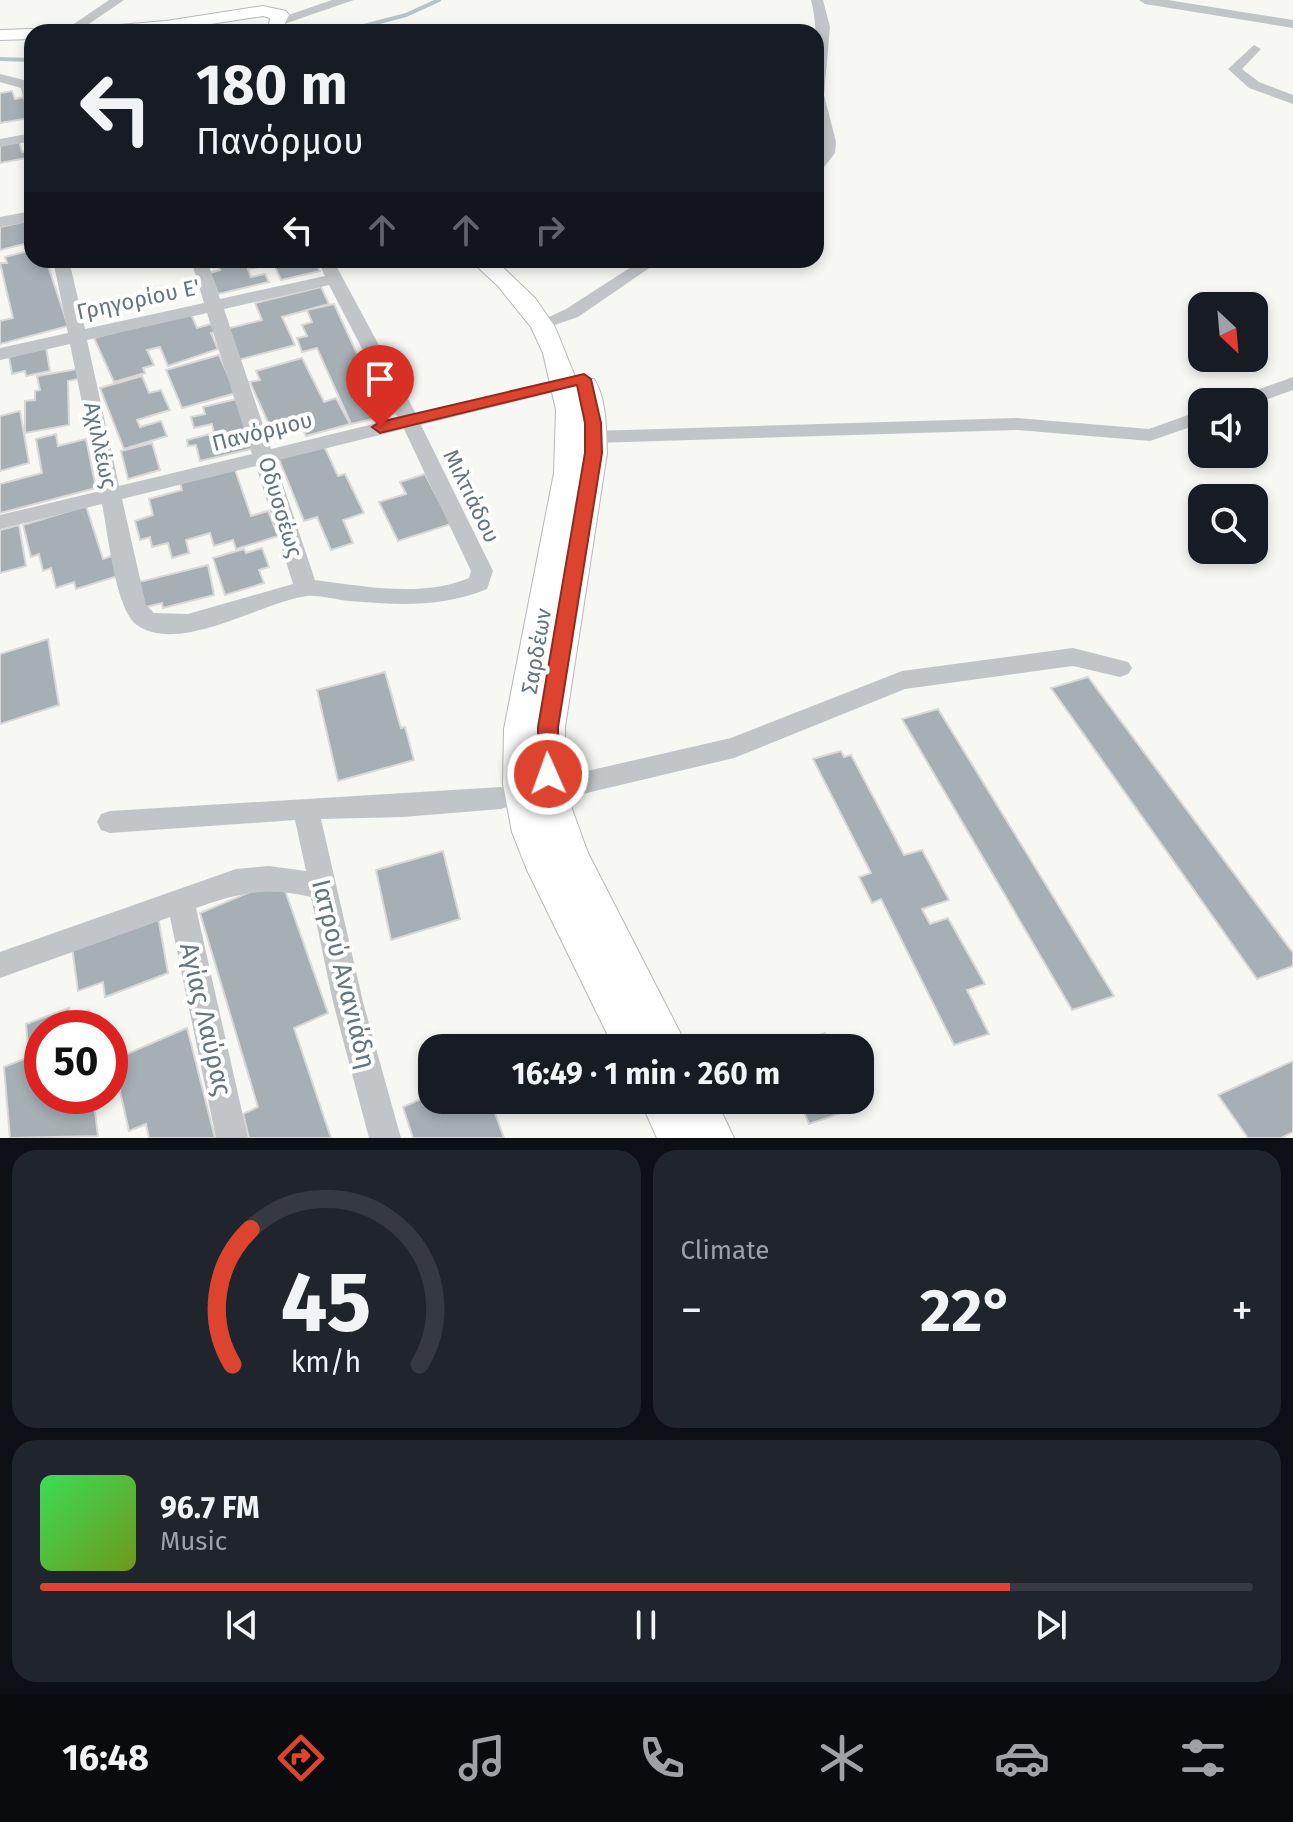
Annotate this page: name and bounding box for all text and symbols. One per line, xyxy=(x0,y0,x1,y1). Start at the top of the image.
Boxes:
text: 180 m xyxy=(196,52,348,119)
icon: left xyxy=(64,56,168,160)
text: Πανόρμου xyxy=(196,120,364,164)
icon: left xyxy=(276,208,320,252)
icon: ahead xyxy=(360,208,404,252)
icon: ahead xyxy=(444,208,488,252)
icon: right xyxy=(528,208,572,252)
street label: Γρηγορίου Ε' xyxy=(74,273,202,326)
north arrow xyxy=(1188,292,1268,372)
map controls xyxy=(1188,292,1268,564)
pin xyxy=(346,345,414,427)
icon: arrive xyxy=(358,357,402,401)
button: sound xyxy=(1188,388,1268,468)
street label: Αχιλλέως xyxy=(78,400,123,491)
street label: Πανόρμου xyxy=(209,406,315,457)
street label: Μιλτιάδου xyxy=(437,445,506,547)
street label: Οδυσσέως xyxy=(252,454,309,561)
button: search xyxy=(1188,484,1268,564)
street label: Σαρδέων xyxy=(516,606,557,696)
position arrow xyxy=(506,732,590,816)
street label: Ιατρού Ανανιάδη xyxy=(305,876,382,1072)
street label: Αγίας Λαύρας xyxy=(173,940,238,1099)
speed limit sign: 50 xyxy=(24,1010,128,1114)
text: 16:49 · 1 min · 260 m xyxy=(512,1056,780,1092)
text: Climate xyxy=(681,1235,769,1266)
text: 45 xyxy=(281,1253,372,1353)
text: 22° xyxy=(920,1275,1013,1347)
text: − xyxy=(681,1284,703,1337)
text: + xyxy=(1231,1284,1253,1337)
text: km/h xyxy=(291,1345,362,1380)
text: 96.7 FM xyxy=(160,1490,259,1526)
text: Music xyxy=(160,1526,227,1557)
icon: previous xyxy=(220,1603,264,1647)
icon: pause xyxy=(624,1603,668,1647)
icon: next xyxy=(1029,1603,1073,1647)
icon: directions xyxy=(273,1730,329,1786)
icon: music xyxy=(454,1730,510,1786)
icon: phone xyxy=(634,1730,690,1786)
icon: climate xyxy=(814,1730,870,1786)
icon: car xyxy=(994,1730,1050,1786)
icon: filters xyxy=(1175,1730,1231,1786)
text: 16:48 xyxy=(62,1736,149,1780)

